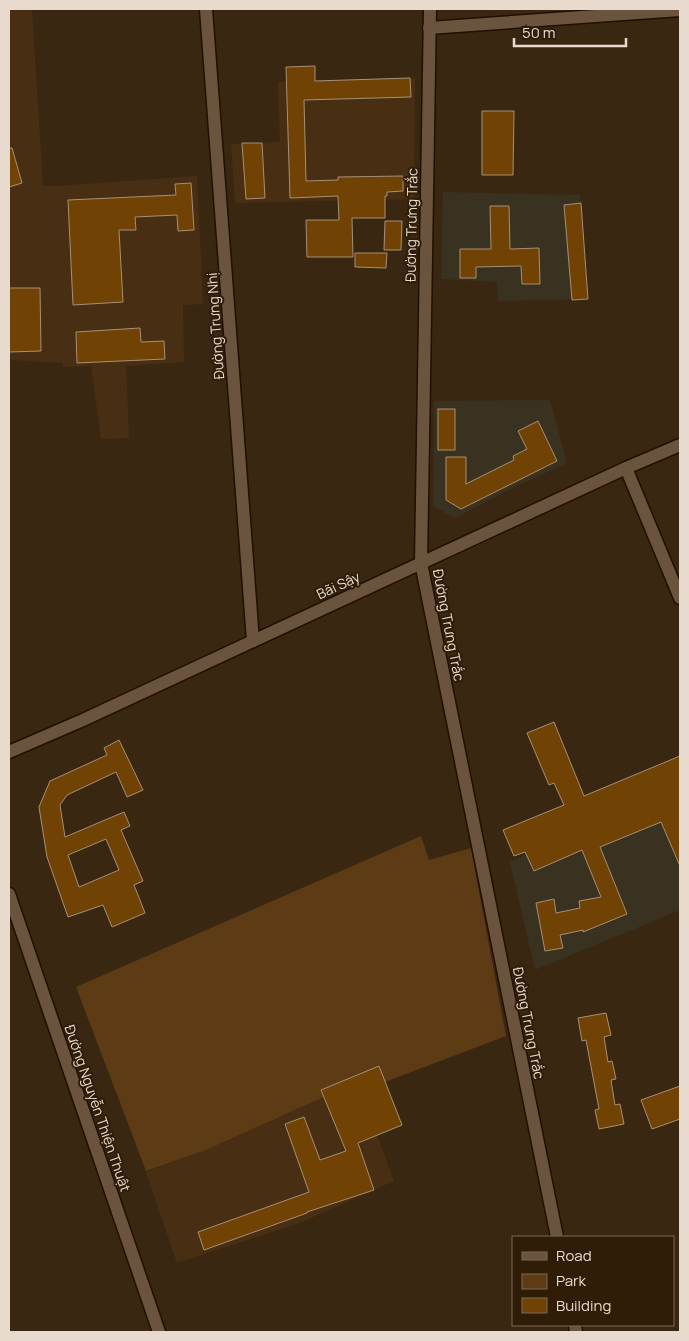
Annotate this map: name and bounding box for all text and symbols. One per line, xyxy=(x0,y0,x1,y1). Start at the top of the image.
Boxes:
scale bar xyxy=(514,15,626,47)
text: 50 m xyxy=(522,22,556,43)
street label: Đường Trưng Trắc xyxy=(401,168,421,282)
street label: Đường Trưng Nhị xyxy=(202,272,228,380)
street label: Bãi Sậy xyxy=(313,566,363,603)
street label: Đường Trưng Trắc xyxy=(429,567,469,683)
street label: Đường Trưng Trắc xyxy=(509,965,549,1081)
street label: Đường Nguyễn Thiện Thuật xyxy=(60,1022,136,1194)
legend xyxy=(512,1236,674,1326)
text: Road xyxy=(556,1245,592,1266)
text: Park xyxy=(556,1270,586,1291)
text: Building xyxy=(556,1295,611,1316)

